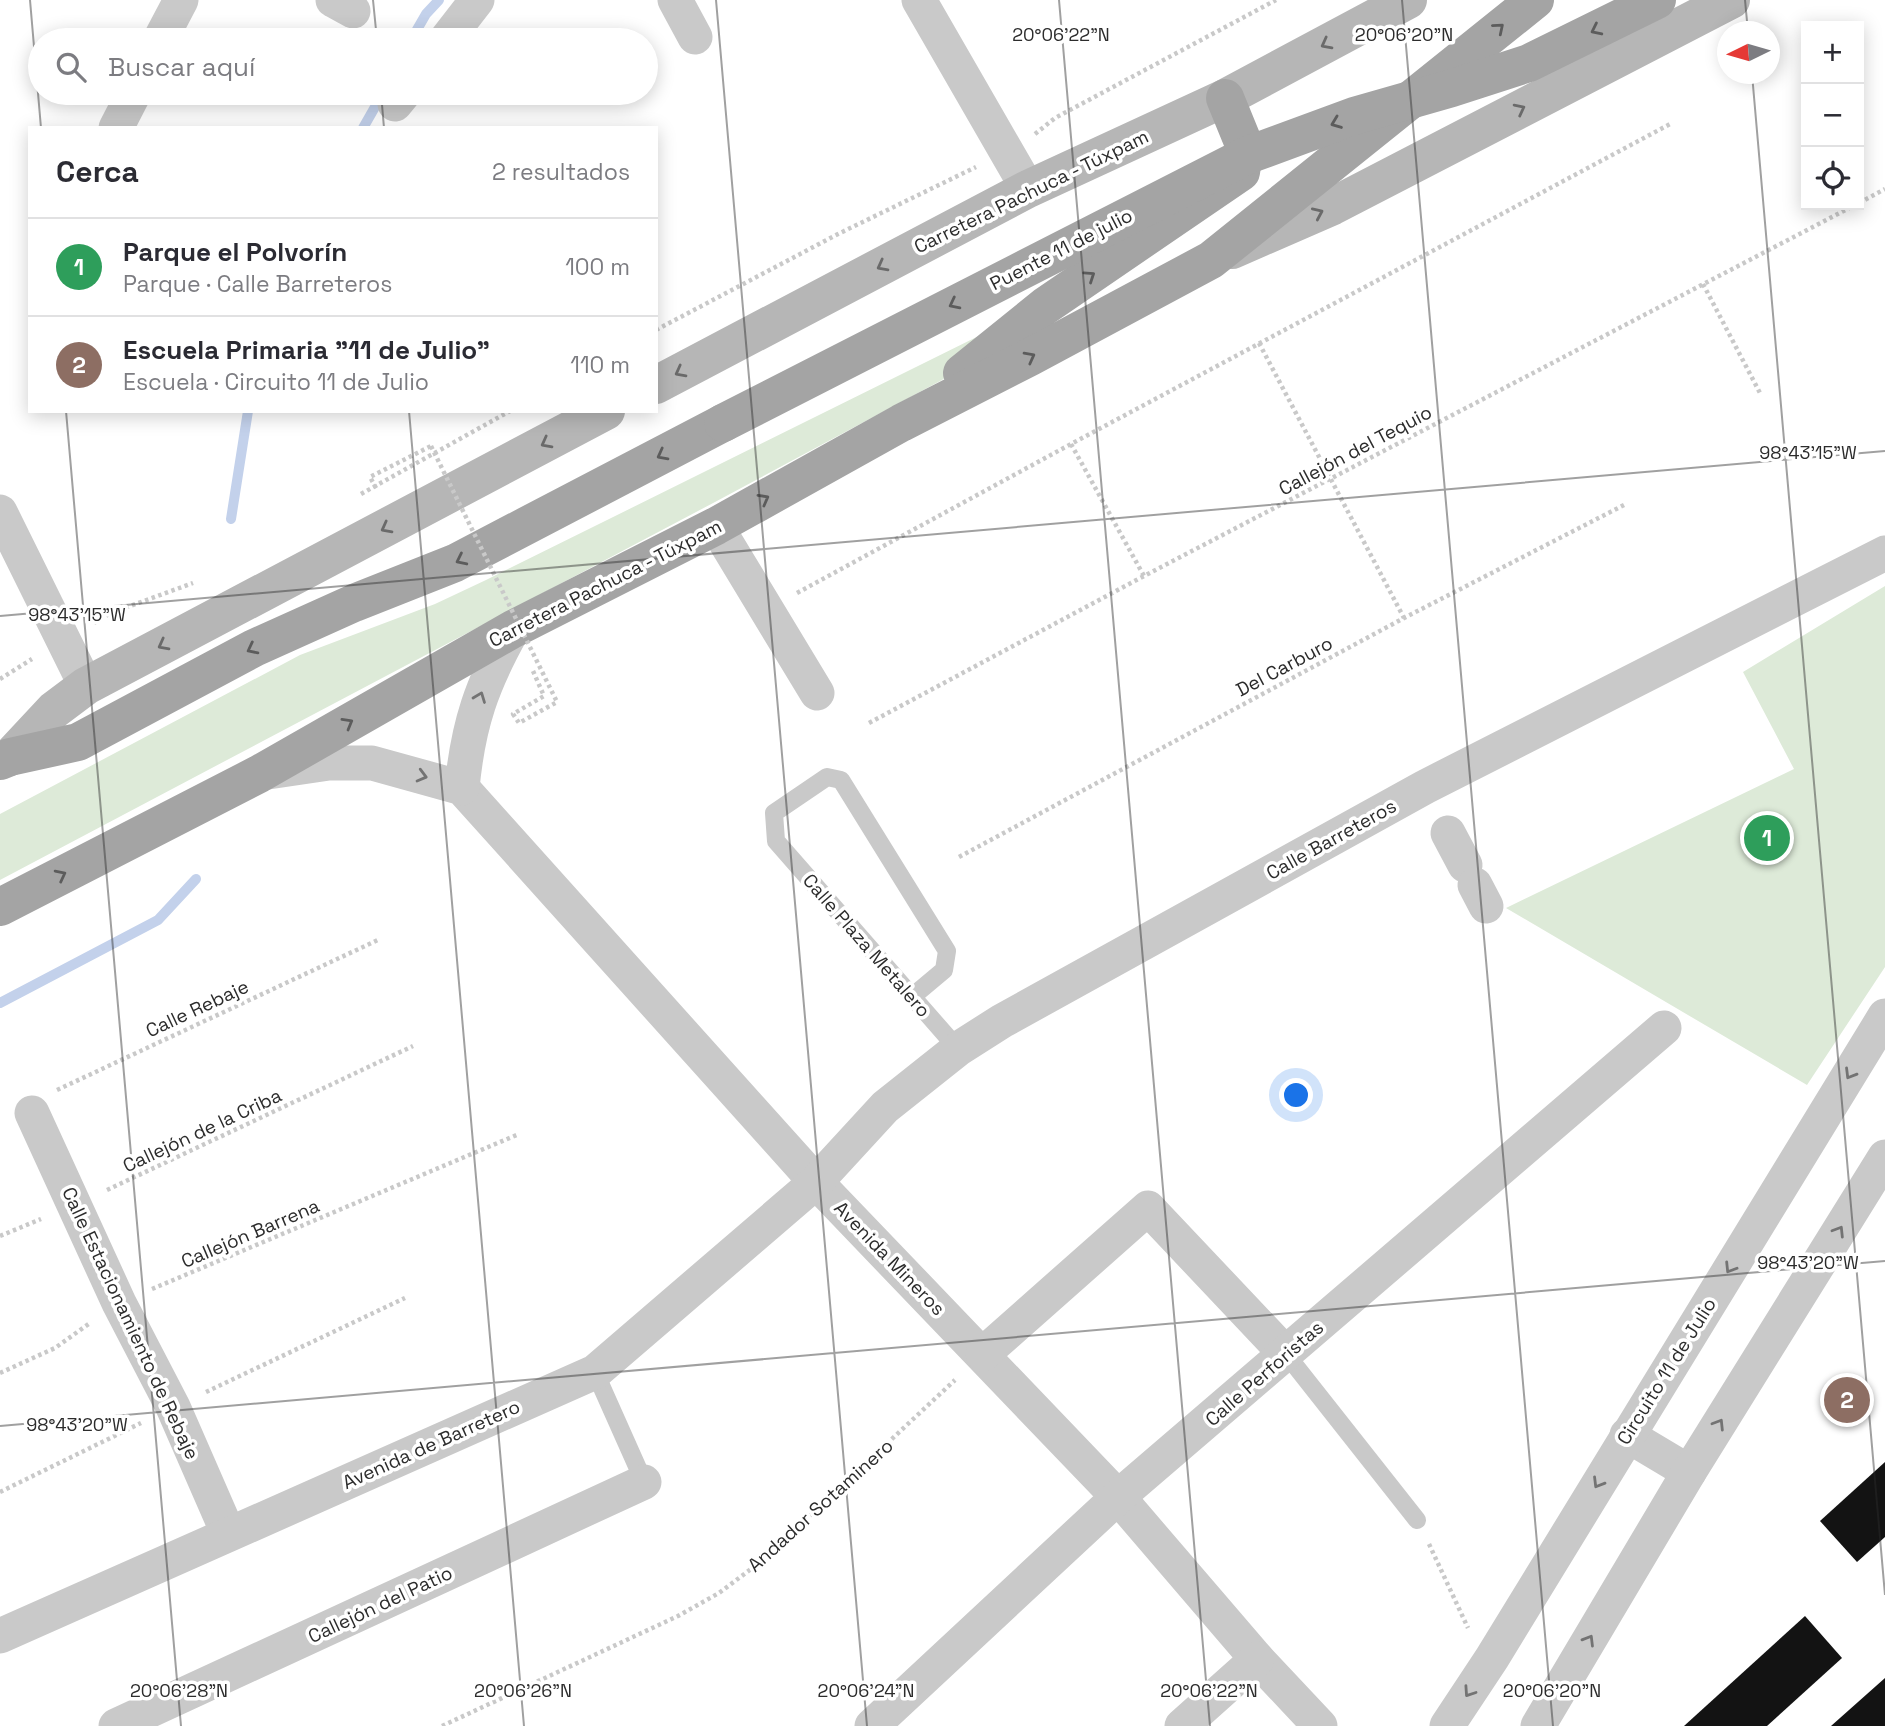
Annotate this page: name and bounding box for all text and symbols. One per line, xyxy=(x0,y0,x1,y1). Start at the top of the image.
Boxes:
north arrow xyxy=(1717,21,1780,84)
map controls xyxy=(1801,21,1864,210)
button: + xyxy=(1801,21,1864,84)
one-way arrow xyxy=(1590,22,1603,36)
text: 20°06'22"N xyxy=(1012,23,1110,46)
text: 20°06'20"N xyxy=(1355,23,1453,46)
one-way arrow xyxy=(1491,24,1504,36)
search box xyxy=(28,28,658,105)
one-way arrow xyxy=(1321,36,1333,49)
icon: search xyxy=(52,48,90,86)
text: Buscar aquí xyxy=(108,50,255,84)
button: − xyxy=(1801,84,1864,147)
one-way arrow xyxy=(1513,104,1526,117)
one-way arrow xyxy=(1330,114,1342,128)
street label: Carretera Pachuca - Túxpam xyxy=(910,124,1153,259)
button: locate xyxy=(1801,147,1864,210)
text: Cerca xyxy=(56,152,139,191)
text: 2 resultados xyxy=(492,157,630,187)
street label: Puente 11 de julio xyxy=(986,203,1137,296)
one-way arrow xyxy=(1311,207,1323,221)
text: Parque el Polvorín xyxy=(123,235,347,269)
text: 1 xyxy=(74,252,84,282)
text: 100 m xyxy=(565,252,630,282)
one-way arrow xyxy=(877,258,889,271)
text: Parque · Calle Barreteros xyxy=(123,269,392,299)
one-way arrow xyxy=(1082,271,1095,284)
one-way arrow xyxy=(948,296,961,310)
text: Escuela Primaria "11 de Julio" xyxy=(123,333,490,367)
text: 2 xyxy=(72,350,86,380)
text: 110 m xyxy=(570,350,630,380)
one-way arrow xyxy=(1022,352,1035,365)
one-way arrow xyxy=(675,364,688,377)
text: Escuela · Circuito 11 de Julio xyxy=(123,367,429,397)
street label: Callejón del Tequio xyxy=(1274,400,1436,501)
one-way arrow xyxy=(541,435,553,448)
text: 98°43'15"W xyxy=(1759,441,1857,464)
one-way arrow xyxy=(657,446,669,460)
one-way arrow xyxy=(757,494,769,507)
street label: Carretera Pachuca - Túxpam xyxy=(485,514,726,653)
one-way arrow xyxy=(380,520,393,533)
one-way arrow xyxy=(456,551,468,565)
text: 98°43'15"W xyxy=(28,603,126,626)
street label: Del Carburo xyxy=(1232,630,1337,702)
one-way arrow xyxy=(157,637,170,651)
one-way arrow xyxy=(246,641,259,655)
one-way arrow xyxy=(472,692,486,704)
one-way arrow xyxy=(341,718,354,731)
one-way arrow xyxy=(416,768,428,782)
street label: Calle Barreteros xyxy=(1262,793,1401,886)
pin: 1 xyxy=(1744,812,1790,864)
street label: Calle Plaza Metalero xyxy=(797,868,936,1022)
one-way arrow xyxy=(54,870,66,884)
street label: Calle Rebaje xyxy=(142,974,253,1043)
one-way arrow xyxy=(1845,1067,1858,1080)
your location xyxy=(1279,1078,1313,1112)
street label: Callejón de la Criba xyxy=(119,1083,286,1178)
street label: Calle Estacionamiento de Rebaje xyxy=(56,1183,205,1464)
street label: Callejón Barrena xyxy=(177,1193,323,1274)
street label: Avenida Mineros xyxy=(829,1196,951,1321)
one-way arrow xyxy=(1830,1226,1843,1239)
text: 98°43'20"W xyxy=(1757,1251,1859,1274)
one-way arrow xyxy=(1726,1260,1739,1273)
street label: Circuito 11 de Julio xyxy=(1611,1293,1722,1450)
street label: Calle Perforistas xyxy=(1200,1315,1329,1432)
pin: 2 xyxy=(1824,1374,1870,1426)
street label: Avenida de Barretero xyxy=(338,1394,524,1495)
text: 98°43'20"W xyxy=(26,1413,128,1436)
one-way arrow xyxy=(1710,1419,1723,1432)
street label: Andador Sotaminero xyxy=(742,1433,898,1577)
one-way arrow xyxy=(1593,1475,1606,1488)
street label: Callejón del Patio xyxy=(304,1560,456,1649)
one-way arrow xyxy=(1581,1635,1594,1648)
text: 20°06'28"N xyxy=(130,1679,228,1702)
text: 20°06'26"N xyxy=(474,1679,572,1702)
text: 20°06'24"N xyxy=(818,1679,914,1702)
text: 20°06'22"N xyxy=(1160,1679,1258,1702)
text: 20°06'20"N xyxy=(1503,1679,1601,1702)
one-way arrow xyxy=(1465,1684,1478,1697)

